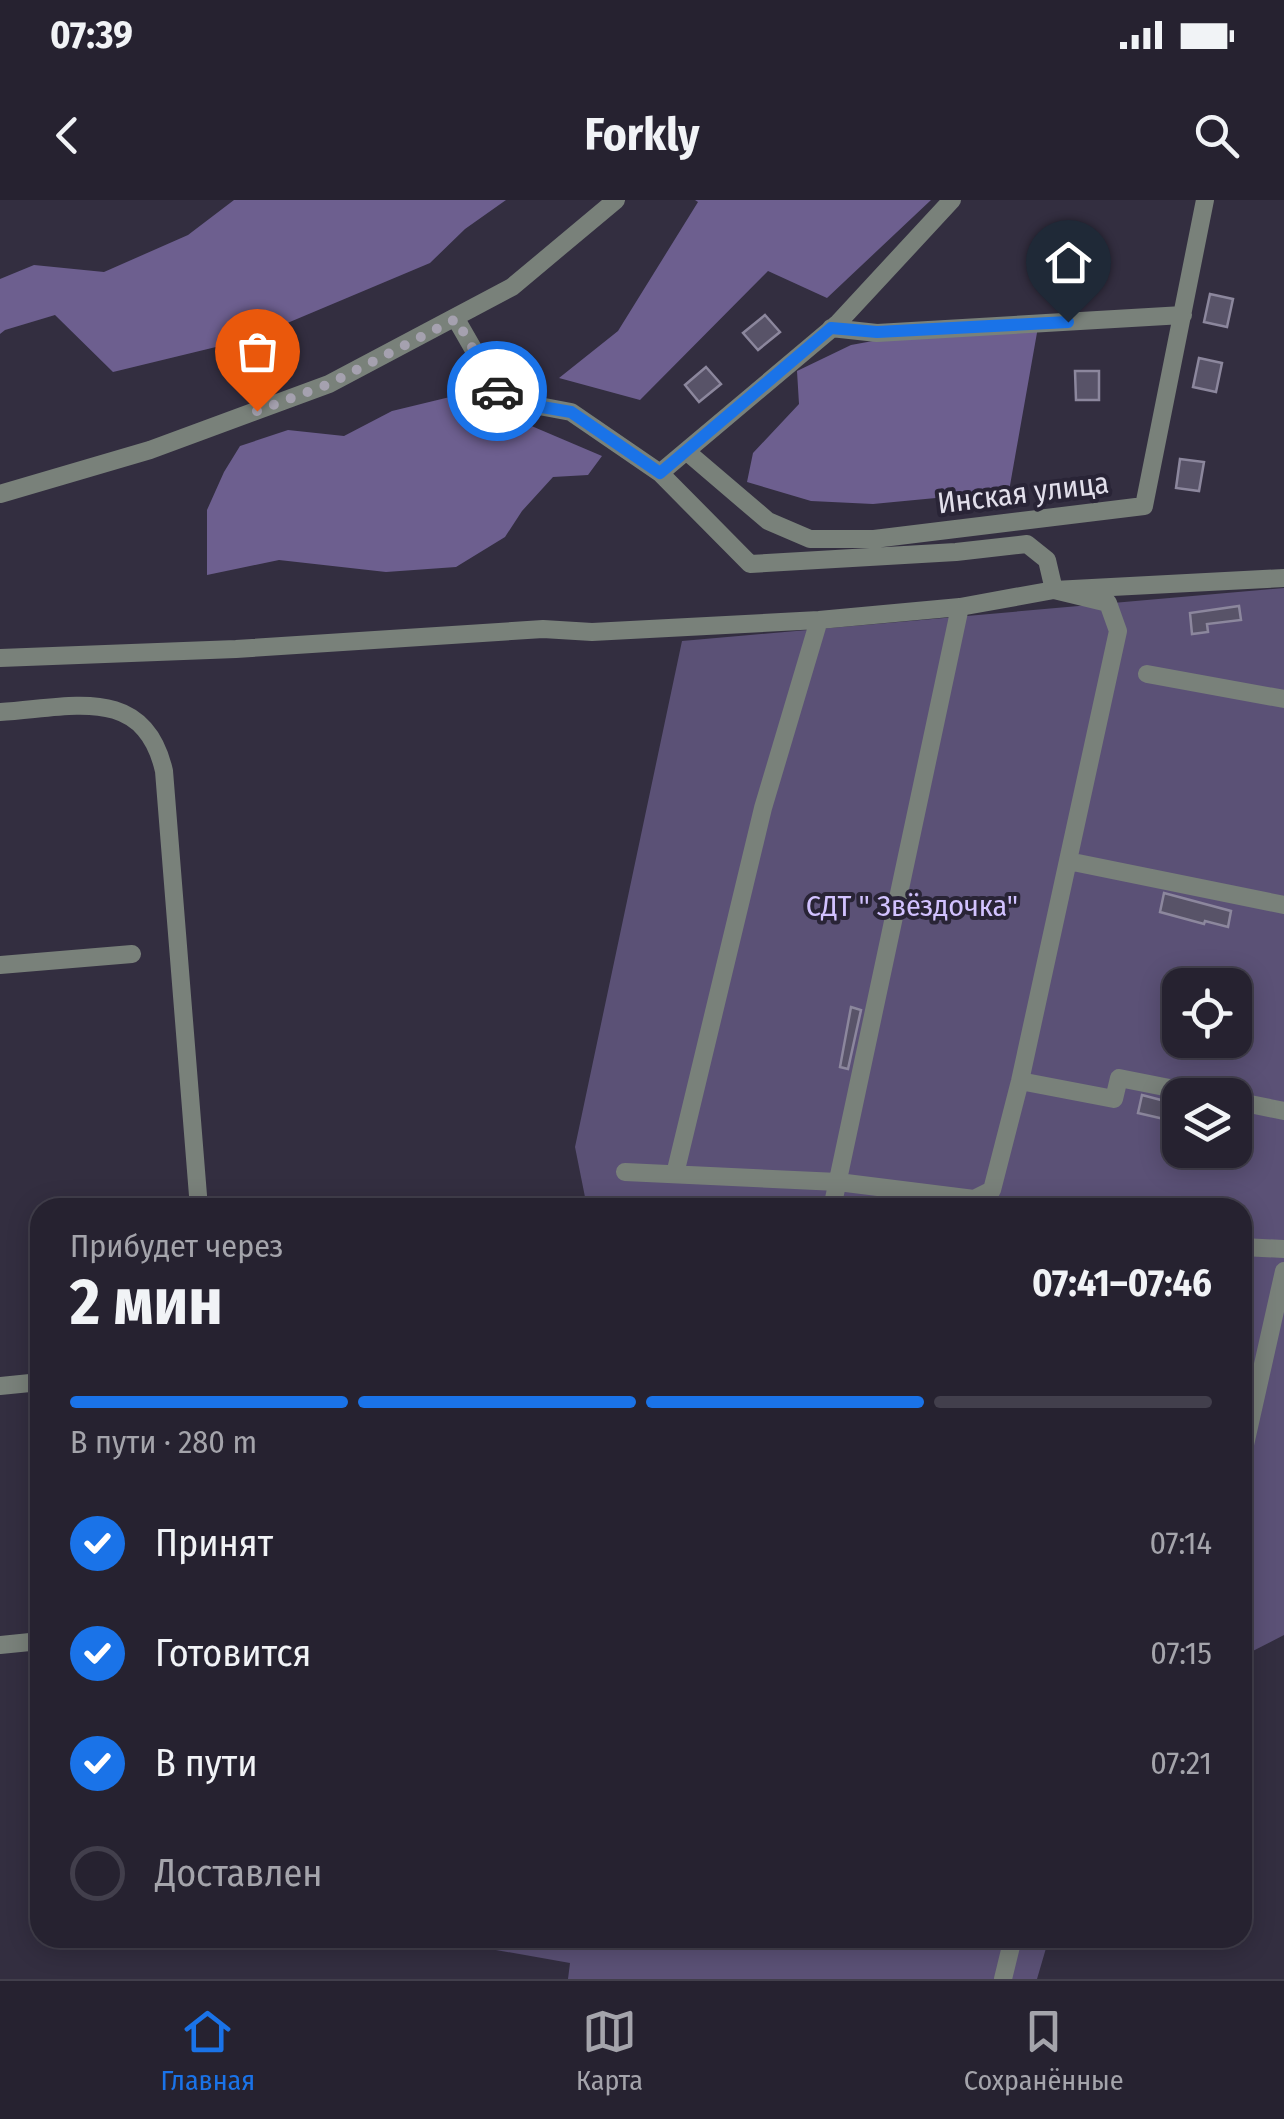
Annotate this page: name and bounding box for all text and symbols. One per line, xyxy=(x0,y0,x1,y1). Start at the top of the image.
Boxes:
text: 07:39 xyxy=(50,12,133,58)
icon: back xyxy=(40,108,95,163)
text: Forkly xyxy=(585,108,699,162)
icon: search xyxy=(1189,108,1244,163)
pin xyxy=(1026,220,1111,323)
icon: home xyxy=(1041,235,1096,290)
pin xyxy=(215,309,300,412)
icon: bag xyxy=(230,324,285,379)
courier xyxy=(447,341,547,441)
icon: car xyxy=(470,364,525,419)
street label: Инская улица xyxy=(935,465,1111,521)
park label: СДТ " Звёздочка" xyxy=(806,888,1018,924)
map controls xyxy=(1162,968,1252,1168)
button: locate xyxy=(1162,968,1252,1058)
button: layers xyxy=(1162,1078,1252,1168)
text: Прибудет через xyxy=(70,1227,283,1265)
text: 07:41–07:46 xyxy=(1032,1260,1212,1306)
text: 2 мин xyxy=(70,1263,223,1341)
text: В пути · 280 m xyxy=(70,1423,257,1461)
icon: check xyxy=(70,1516,125,1571)
text: Принят xyxy=(155,1520,273,1566)
text: 07:14 xyxy=(1150,1524,1212,1562)
icon: check xyxy=(70,1626,125,1681)
text: Готовится xyxy=(155,1630,311,1676)
text: 07:15 xyxy=(1150,1634,1212,1672)
icon: check xyxy=(70,1736,125,1791)
text: В пути xyxy=(155,1740,258,1786)
text: 07:21 xyxy=(1150,1744,1212,1782)
text: Доставлен xyxy=(155,1850,322,1896)
tab: Главная xyxy=(160,2004,255,2097)
tab: Карта xyxy=(576,2004,643,2097)
tab: Сохранённые xyxy=(964,2004,1124,2097)

